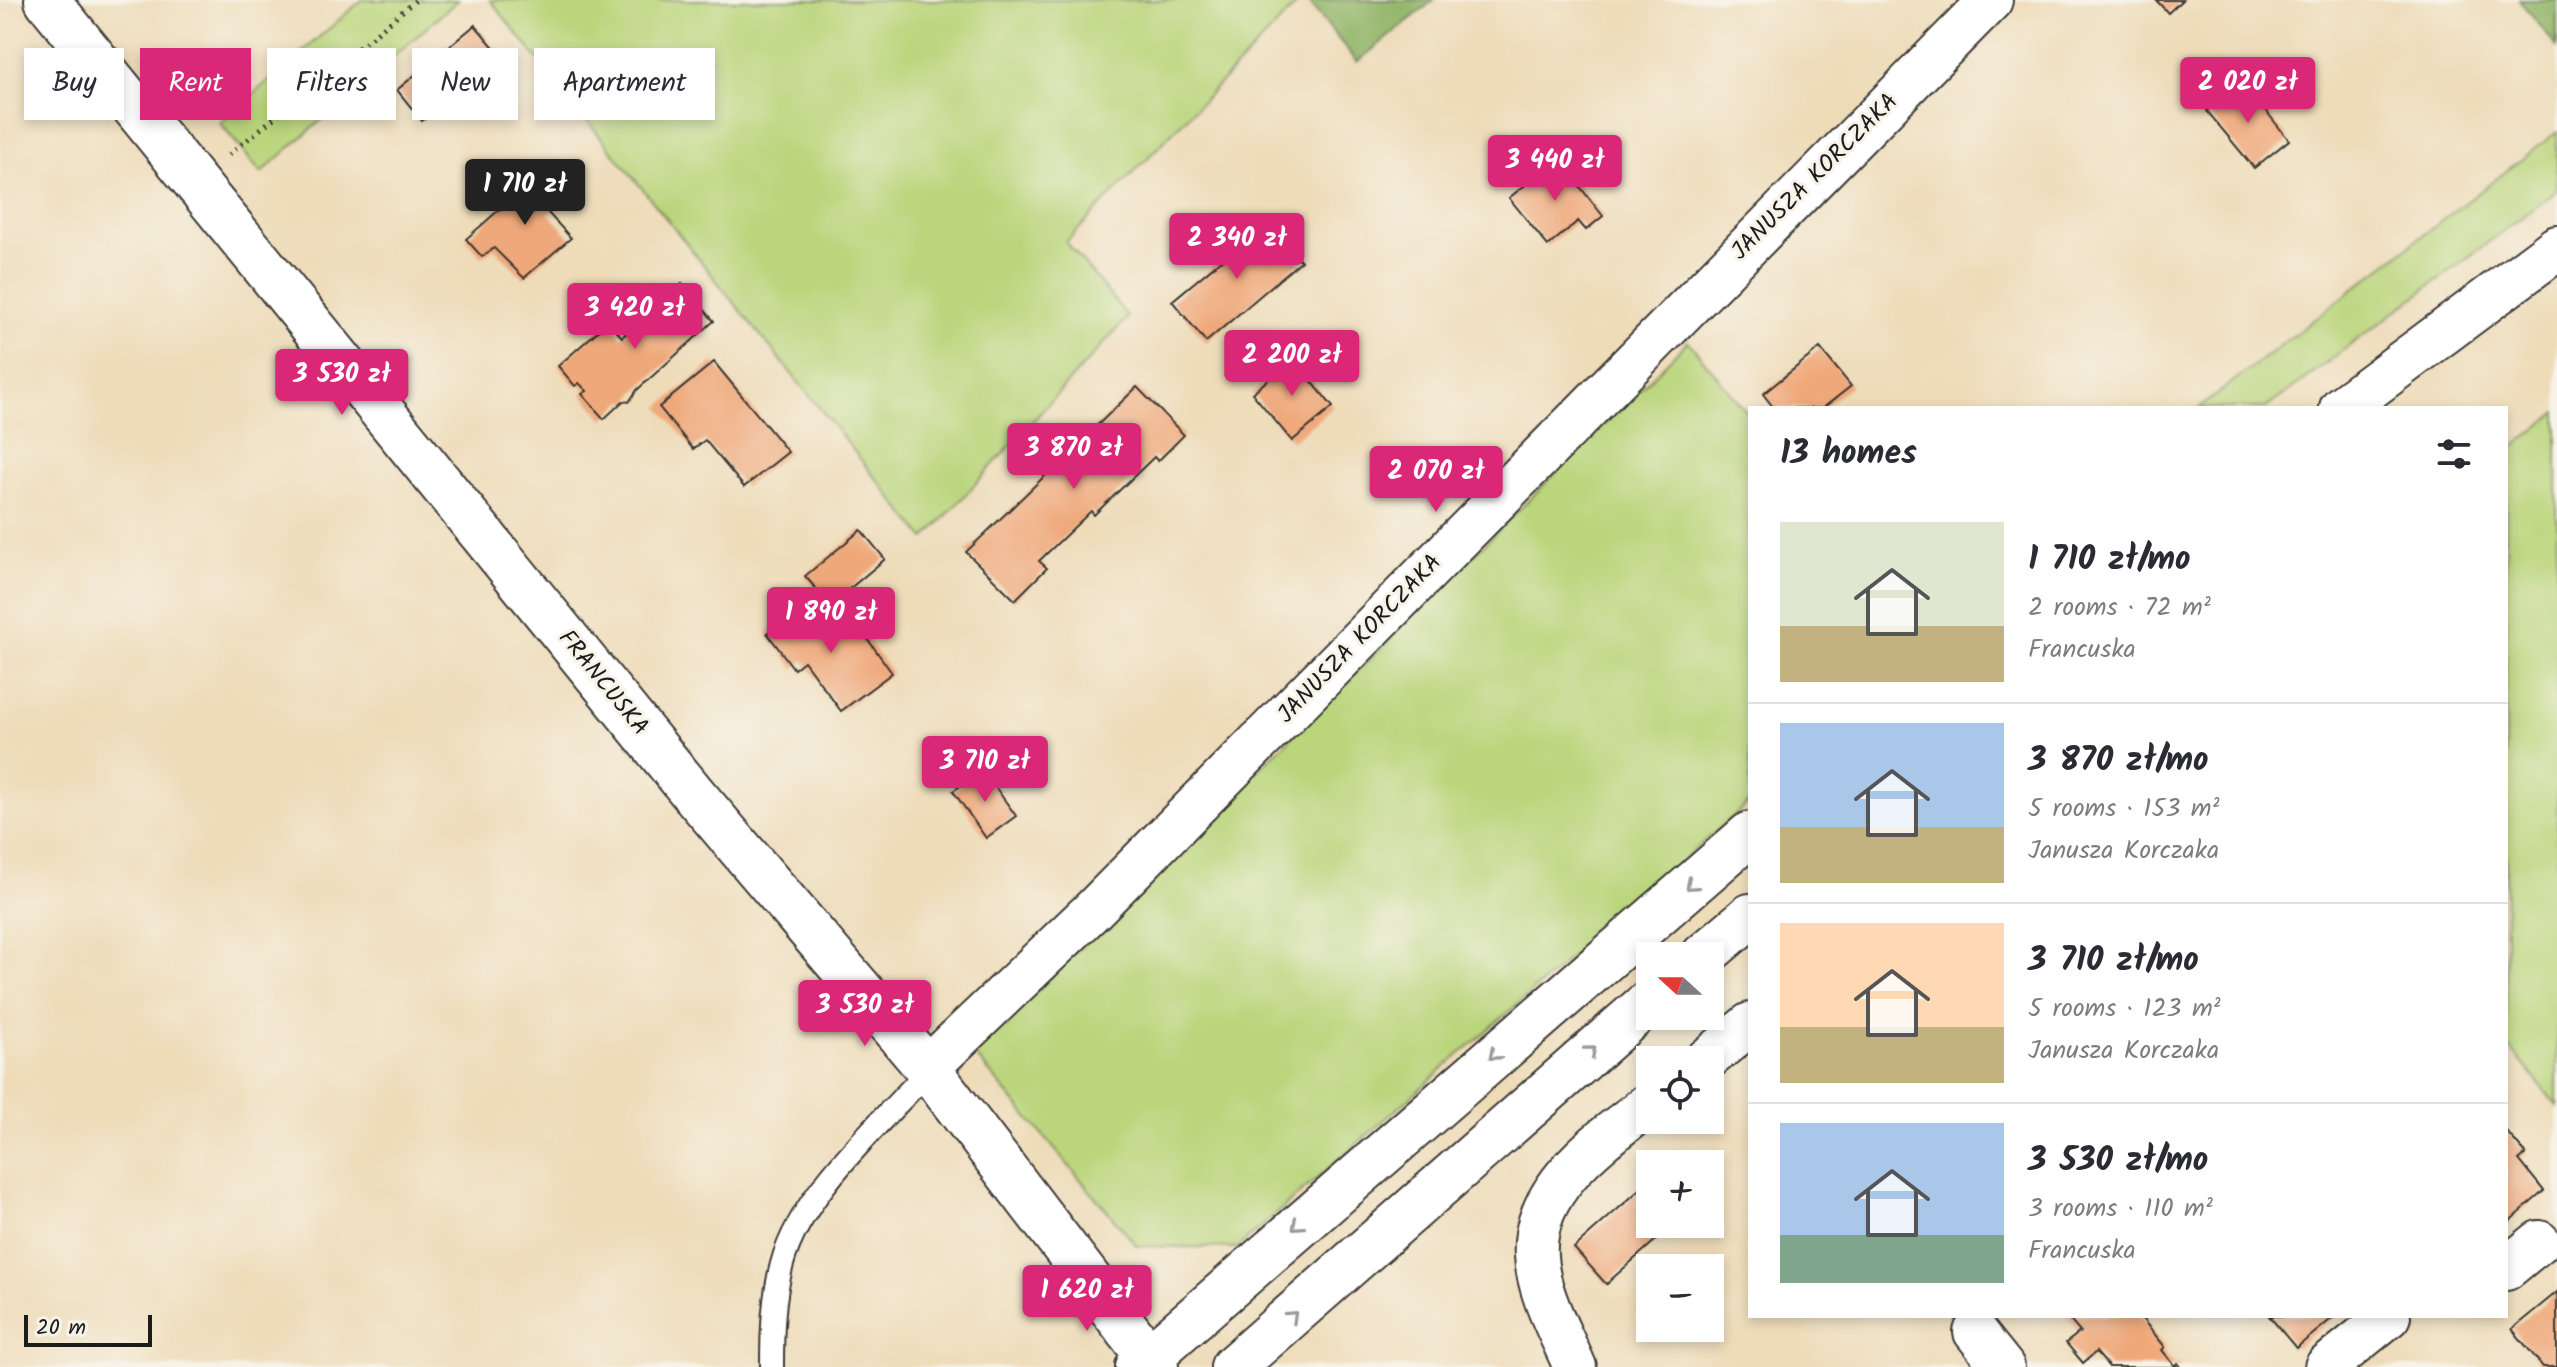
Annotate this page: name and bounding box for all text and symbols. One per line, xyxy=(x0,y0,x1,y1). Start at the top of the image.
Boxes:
chip: Buy xyxy=(24,48,124,120)
chip: Rent xyxy=(140,48,251,120)
chip: Filters xyxy=(267,48,396,120)
chip: New xyxy=(412,48,518,120)
chip: Apartment xyxy=(534,48,715,120)
pin: 2 020 zł xyxy=(2165,57,2331,125)
text: 2 020 zł xyxy=(2198,62,2298,104)
street label: JANUSZA KORCZAKA xyxy=(1722,84,1908,270)
pin: 3 440 zł xyxy=(1472,135,1638,203)
text: 3 440 zł xyxy=(1506,140,1604,182)
pin: 1 710 zł xyxy=(442,159,608,227)
text: 1 710 zł xyxy=(483,164,567,206)
pin: 2 340 zł xyxy=(1154,213,1320,281)
text: 2 340 zł xyxy=(1187,218,1287,260)
pin: 3 420 zł xyxy=(552,283,718,351)
text: 3 420 zł xyxy=(585,288,685,330)
pin: 2 200 zł xyxy=(1209,330,1375,398)
text: 2 200 zł xyxy=(1242,335,1342,377)
pin: 3 530 zł xyxy=(259,349,425,417)
text: 3 530 zł xyxy=(293,354,391,396)
pin: 3 870 zł xyxy=(991,423,1157,491)
text: 13 homes xyxy=(1780,427,1917,481)
text: 3 870 zł xyxy=(1025,428,1123,470)
icon: filters xyxy=(2432,432,2476,476)
pin: 2 070 zł xyxy=(1353,446,1519,514)
text: 2 070 zł xyxy=(1388,451,1484,493)
text: 1 710 zł/mo xyxy=(2028,533,2191,587)
street label: JANUSZA KORCZAKA xyxy=(1268,545,1452,733)
icon: home xyxy=(1844,554,1940,650)
pin: 1 890 zł xyxy=(748,587,914,655)
text: 2 rooms · 72 m² xyxy=(2028,587,2211,629)
text: 1 890 zł xyxy=(785,592,877,634)
street label: FRANCUSKA xyxy=(548,621,658,745)
text: Francuska xyxy=(2028,629,2136,671)
text: 3 870 zł/mo xyxy=(2028,734,2209,788)
pin: 3 710 zł xyxy=(902,736,1068,804)
text: 3 710 zł xyxy=(940,741,1030,783)
icon: home xyxy=(1844,755,1940,851)
text: 5 rooms · 153 m² xyxy=(2028,788,2219,830)
text: Janusza Korczaka xyxy=(2028,830,2219,872)
one-way arrow xyxy=(1685,875,1700,890)
text: 3 710 zł/mo xyxy=(2028,934,2199,988)
north arrow xyxy=(1636,942,1724,1030)
map controls xyxy=(1636,942,1724,1342)
icon: home xyxy=(1844,955,1940,1051)
pin: 3 530 zł xyxy=(782,980,948,1048)
text: 3 530 zł xyxy=(816,985,914,1027)
text: 5 rooms · 123 m² xyxy=(2028,988,2221,1030)
text: Janusza Korczaka xyxy=(2028,1030,2219,1072)
one-way arrow xyxy=(1488,1045,1503,1060)
one-way arrow xyxy=(1582,1046,1597,1061)
button: locate xyxy=(1636,1046,1724,1134)
text: 3 530 zł/mo xyxy=(2028,1134,2208,1188)
button: + xyxy=(1636,1150,1724,1238)
icon: home xyxy=(1844,1155,1940,1251)
text: 3 rooms · 110 m² xyxy=(2028,1188,2213,1230)
one-way arrow xyxy=(1292,1215,1307,1230)
text: Francuska xyxy=(2028,1230,2136,1272)
button: − xyxy=(1636,1254,1724,1342)
pin: 1 620 zł xyxy=(1004,1265,1170,1333)
text: 1 620 zł xyxy=(1041,1270,1133,1312)
scale bar xyxy=(24,1311,152,1347)
text: 20 m xyxy=(36,1311,86,1346)
one-way arrow xyxy=(1282,1311,1297,1325)

